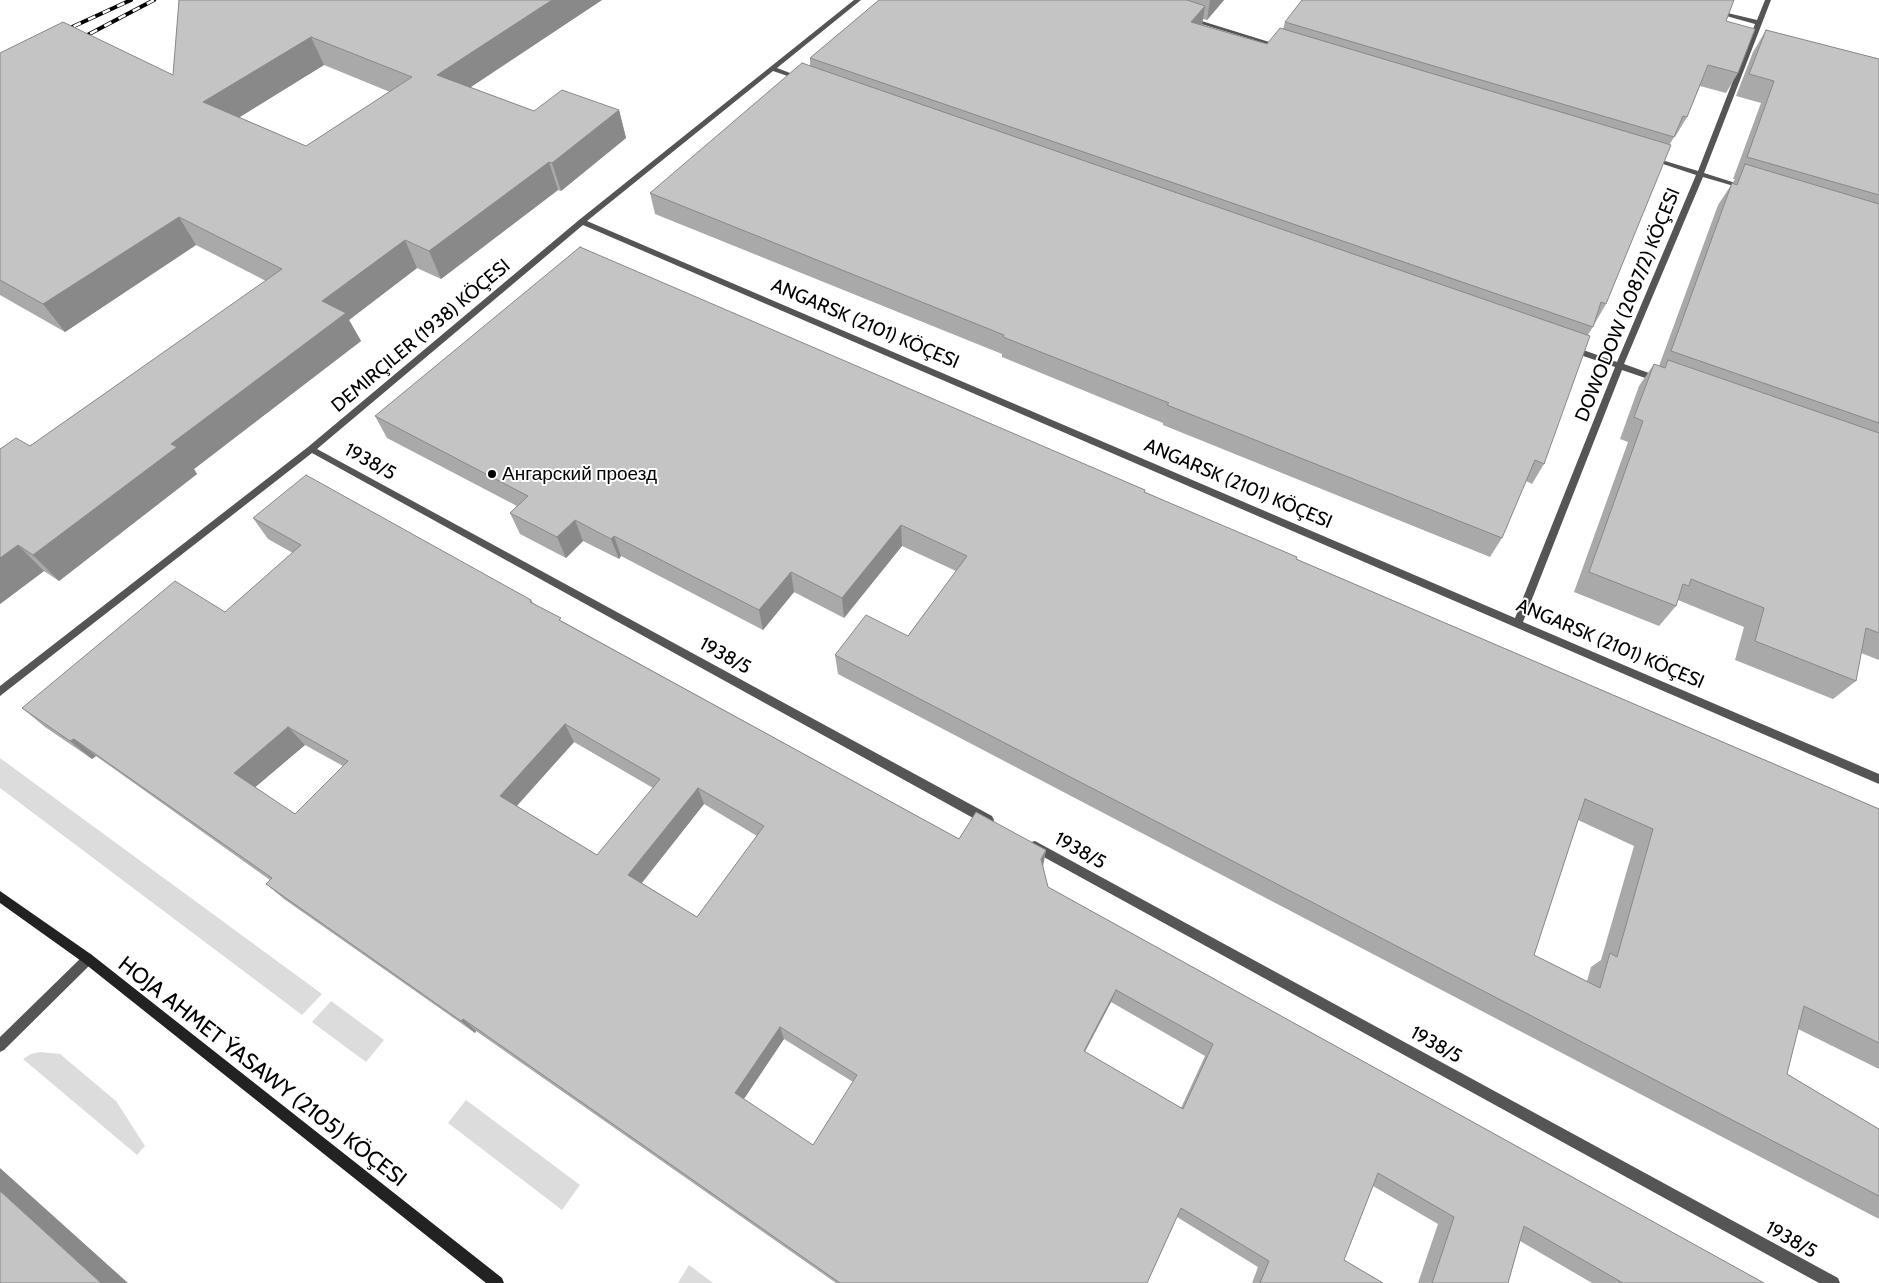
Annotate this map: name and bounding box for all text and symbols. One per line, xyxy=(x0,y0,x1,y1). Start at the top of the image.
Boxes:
street label: DOWODOW (2087/2) KÖÇESI xyxy=(1571,185,1685,425)
street label: DEMIRÇILER (1938) KÖÇESI xyxy=(327,255,515,417)
street label: ANGARSK (2101) KÖÇESI xyxy=(768,274,962,374)
street label: ANGARSK (2101) KÖÇESI xyxy=(1141,434,1335,534)
street label: 1938/5 xyxy=(340,439,400,485)
place label: Ангарский проезд xyxy=(502,463,657,485)
marker: Ангарский проезд xyxy=(486,468,498,480)
street label: ANGARSK (2101) KÖÇESI xyxy=(1513,594,1707,694)
street label: 1938/5 xyxy=(695,633,755,679)
street label: 1938/5 xyxy=(1050,828,1110,874)
street label: HOJA AHMET ÝASAWY (2105) KÖÇESI xyxy=(113,951,411,1193)
street label: 1938/5 xyxy=(1406,1022,1466,1068)
street label: 1938/5 xyxy=(1761,1217,1821,1263)

